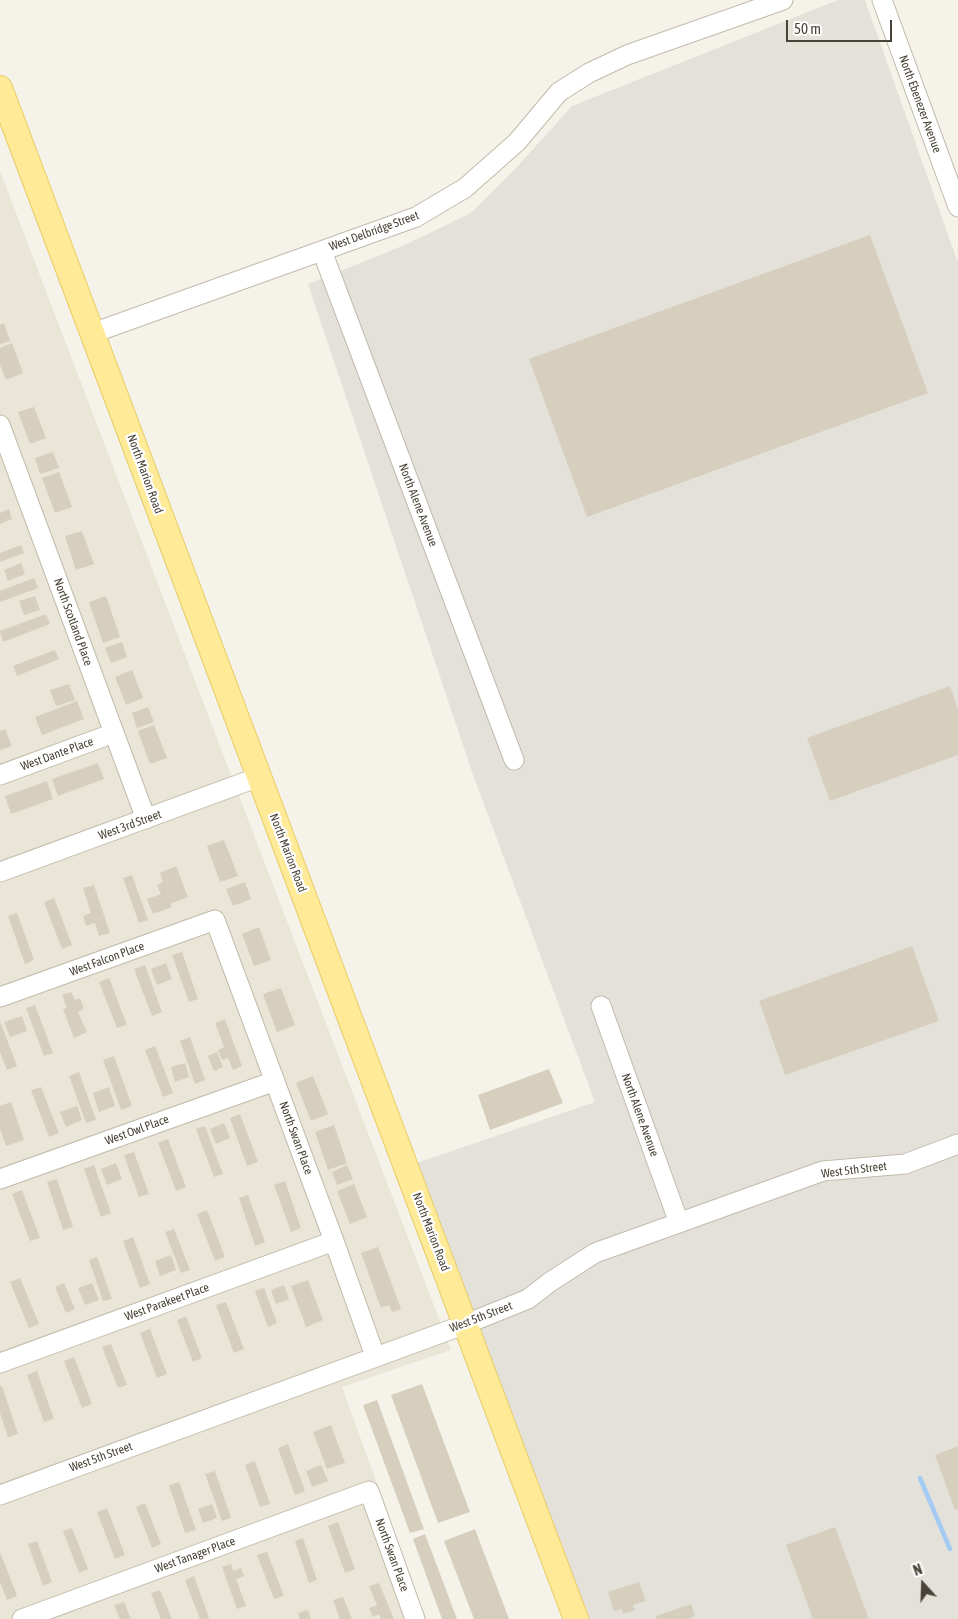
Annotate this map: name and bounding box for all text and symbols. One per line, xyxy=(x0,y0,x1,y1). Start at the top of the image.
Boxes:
scale bar xyxy=(788,10,894,42)
text: 50 m xyxy=(794,20,821,37)
street label: North Ebenezer Avenue xyxy=(896,53,944,155)
street label: West Delbridge Street xyxy=(327,208,421,254)
street label: North Marion Road xyxy=(124,433,166,515)
street label: North Alene Avenue xyxy=(396,462,440,548)
street label: North Scotland Place xyxy=(50,576,96,668)
street label: West Dante Place xyxy=(19,734,95,774)
street label: West 3rd Street xyxy=(97,807,163,843)
street label: North Marion Road xyxy=(266,812,310,894)
street label: West Falcon Place xyxy=(68,939,146,979)
street label: North Alene Avenue xyxy=(618,1071,662,1159)
street label: North Swan Place xyxy=(276,1100,316,1176)
street label: West Owl Place xyxy=(103,1112,171,1148)
street label: West 5th Street xyxy=(820,1159,888,1181)
street label: North Marion Road xyxy=(409,1191,453,1273)
street label: West Parakeet Place xyxy=(123,1280,211,1324)
street label: West 5th Street xyxy=(448,1298,514,1336)
street label: West 5th Street xyxy=(68,1439,134,1475)
street label: North Swan Place xyxy=(372,1517,412,1593)
street label: West Tanager Place xyxy=(153,1534,237,1576)
north arrow xyxy=(898,1559,948,1609)
text: N xyxy=(911,1561,924,1579)

